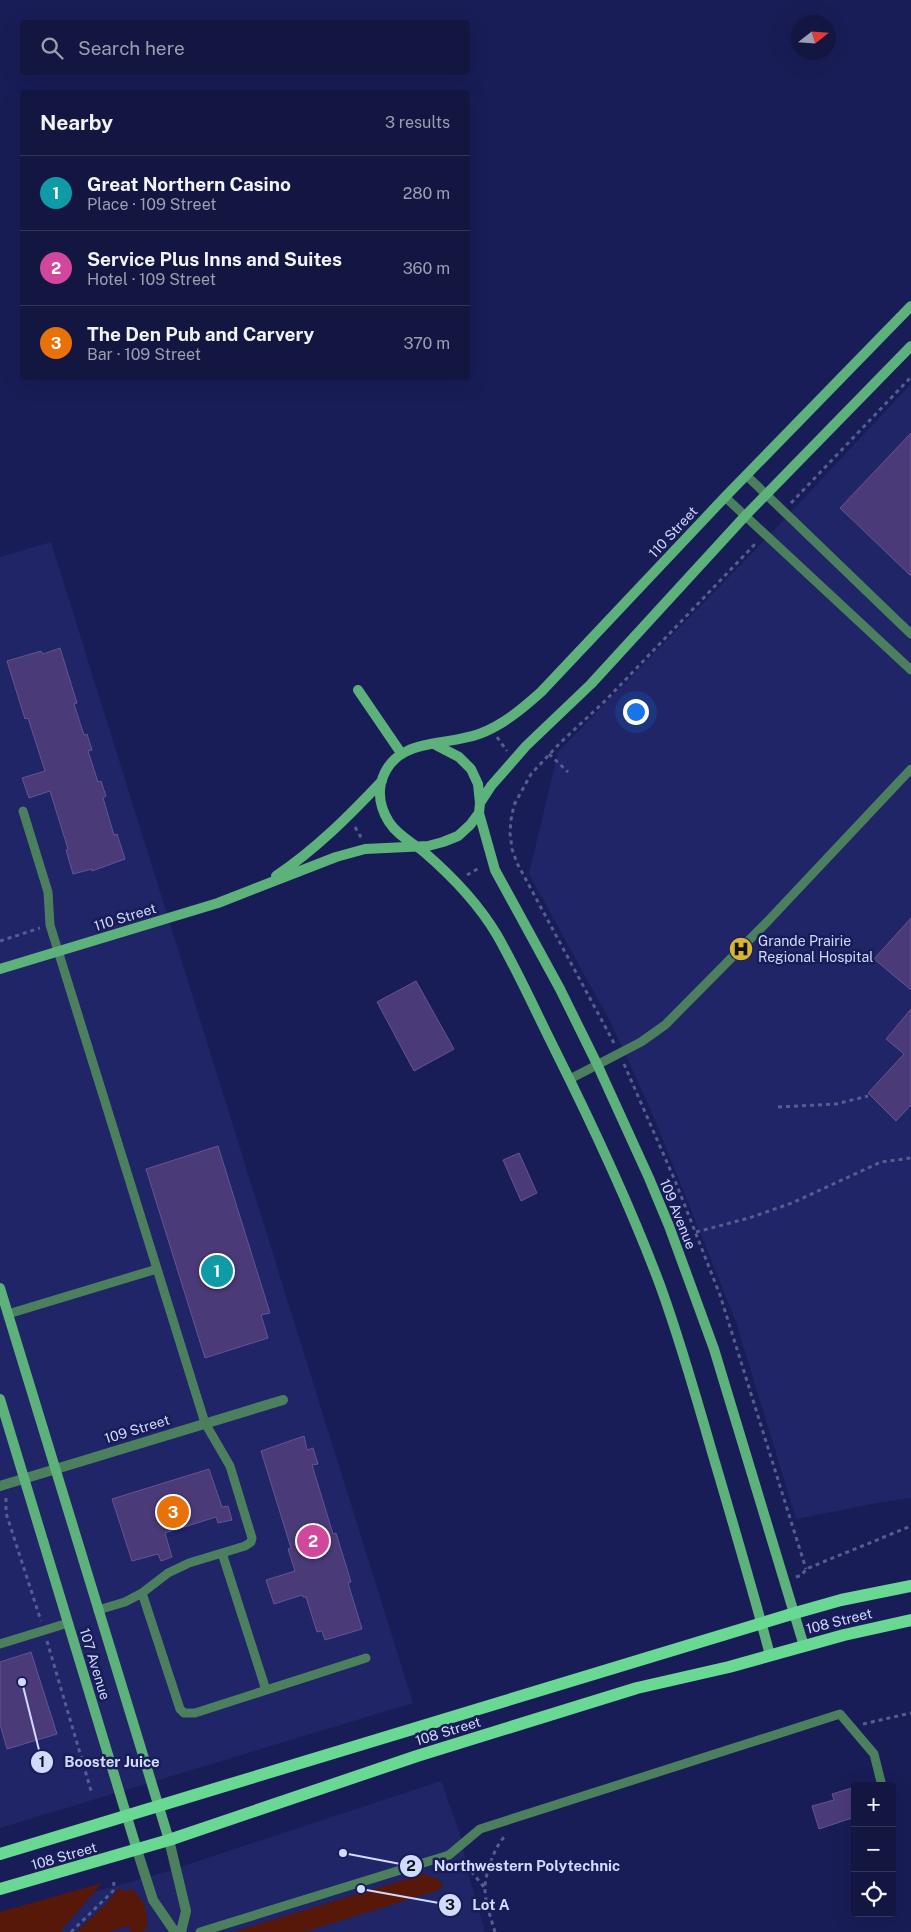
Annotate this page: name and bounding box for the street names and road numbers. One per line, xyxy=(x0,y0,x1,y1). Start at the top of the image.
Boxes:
street label: 110 Street xyxy=(645,503,701,561)
street label: 110 Street xyxy=(92,900,158,934)
street label: 109 Avenue xyxy=(657,1177,699,1252)
street label: 109 Street xyxy=(103,1412,171,1446)
street label: 108 Street xyxy=(804,1605,874,1637)
street label: 107 Avenue xyxy=(77,1626,113,1702)
street label: 108 Street xyxy=(413,1713,483,1749)
street label: 108 Street xyxy=(29,1839,99,1873)

